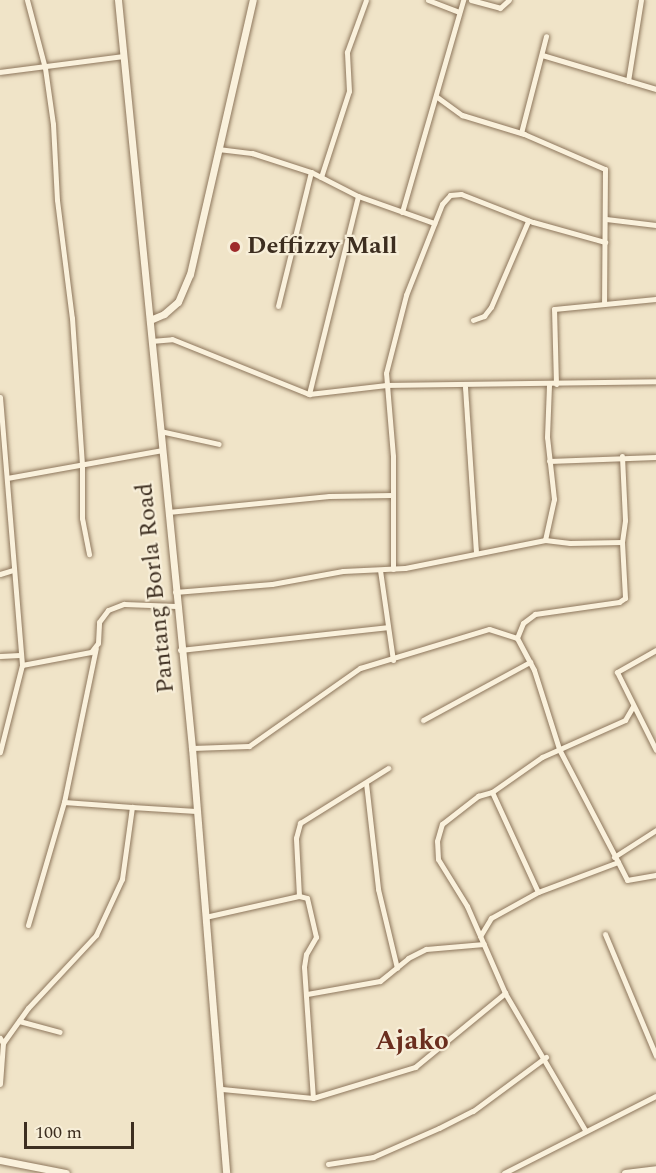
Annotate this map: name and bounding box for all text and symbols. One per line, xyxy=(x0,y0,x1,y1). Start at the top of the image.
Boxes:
place label: Deffizzy Mall xyxy=(247,233,397,261)
marker: Deffizzy Mall xyxy=(228,240,242,254)
street label: Pantang Borla Road xyxy=(131,482,181,694)
district label: Ajako xyxy=(375,1026,449,1058)
scale bar xyxy=(27,1110,136,1148)
text: 100 m xyxy=(35,1119,82,1146)

